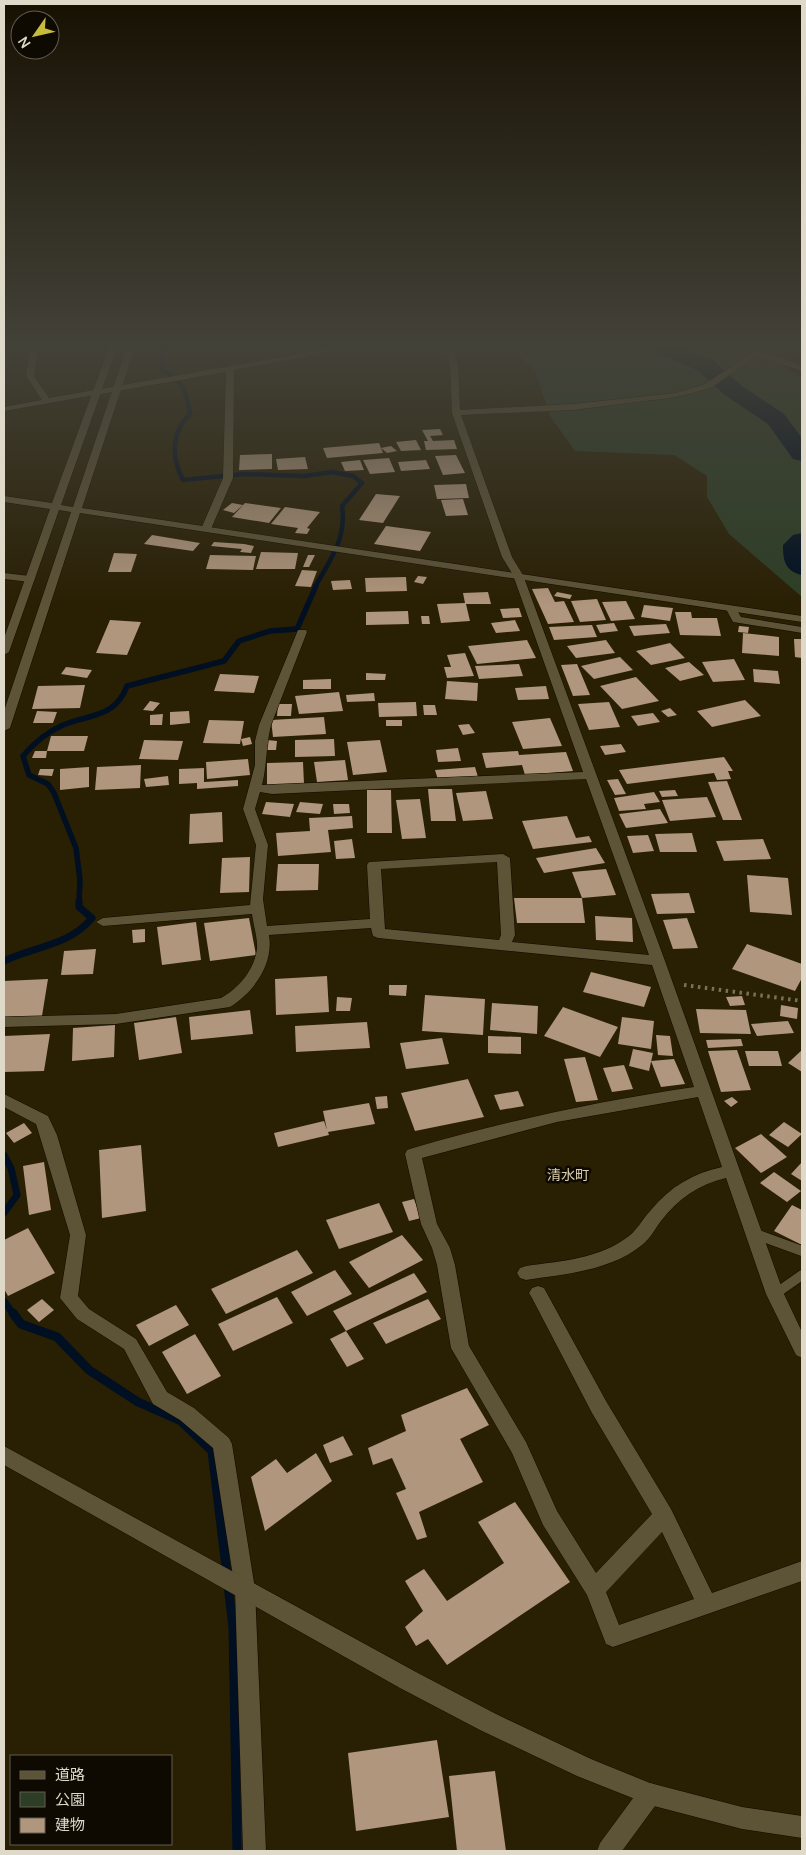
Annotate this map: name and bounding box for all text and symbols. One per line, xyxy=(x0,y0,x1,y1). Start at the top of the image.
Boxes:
north arrow xyxy=(10,10,60,60)
text: N xyxy=(13,33,34,52)
district label: 清水町 xyxy=(547,1165,589,1184)
legend xyxy=(10,1755,172,1845)
text: 道路 xyxy=(55,1764,85,1785)
text: 公園 xyxy=(55,1789,85,1810)
text: 建物 xyxy=(55,1814,85,1835)

